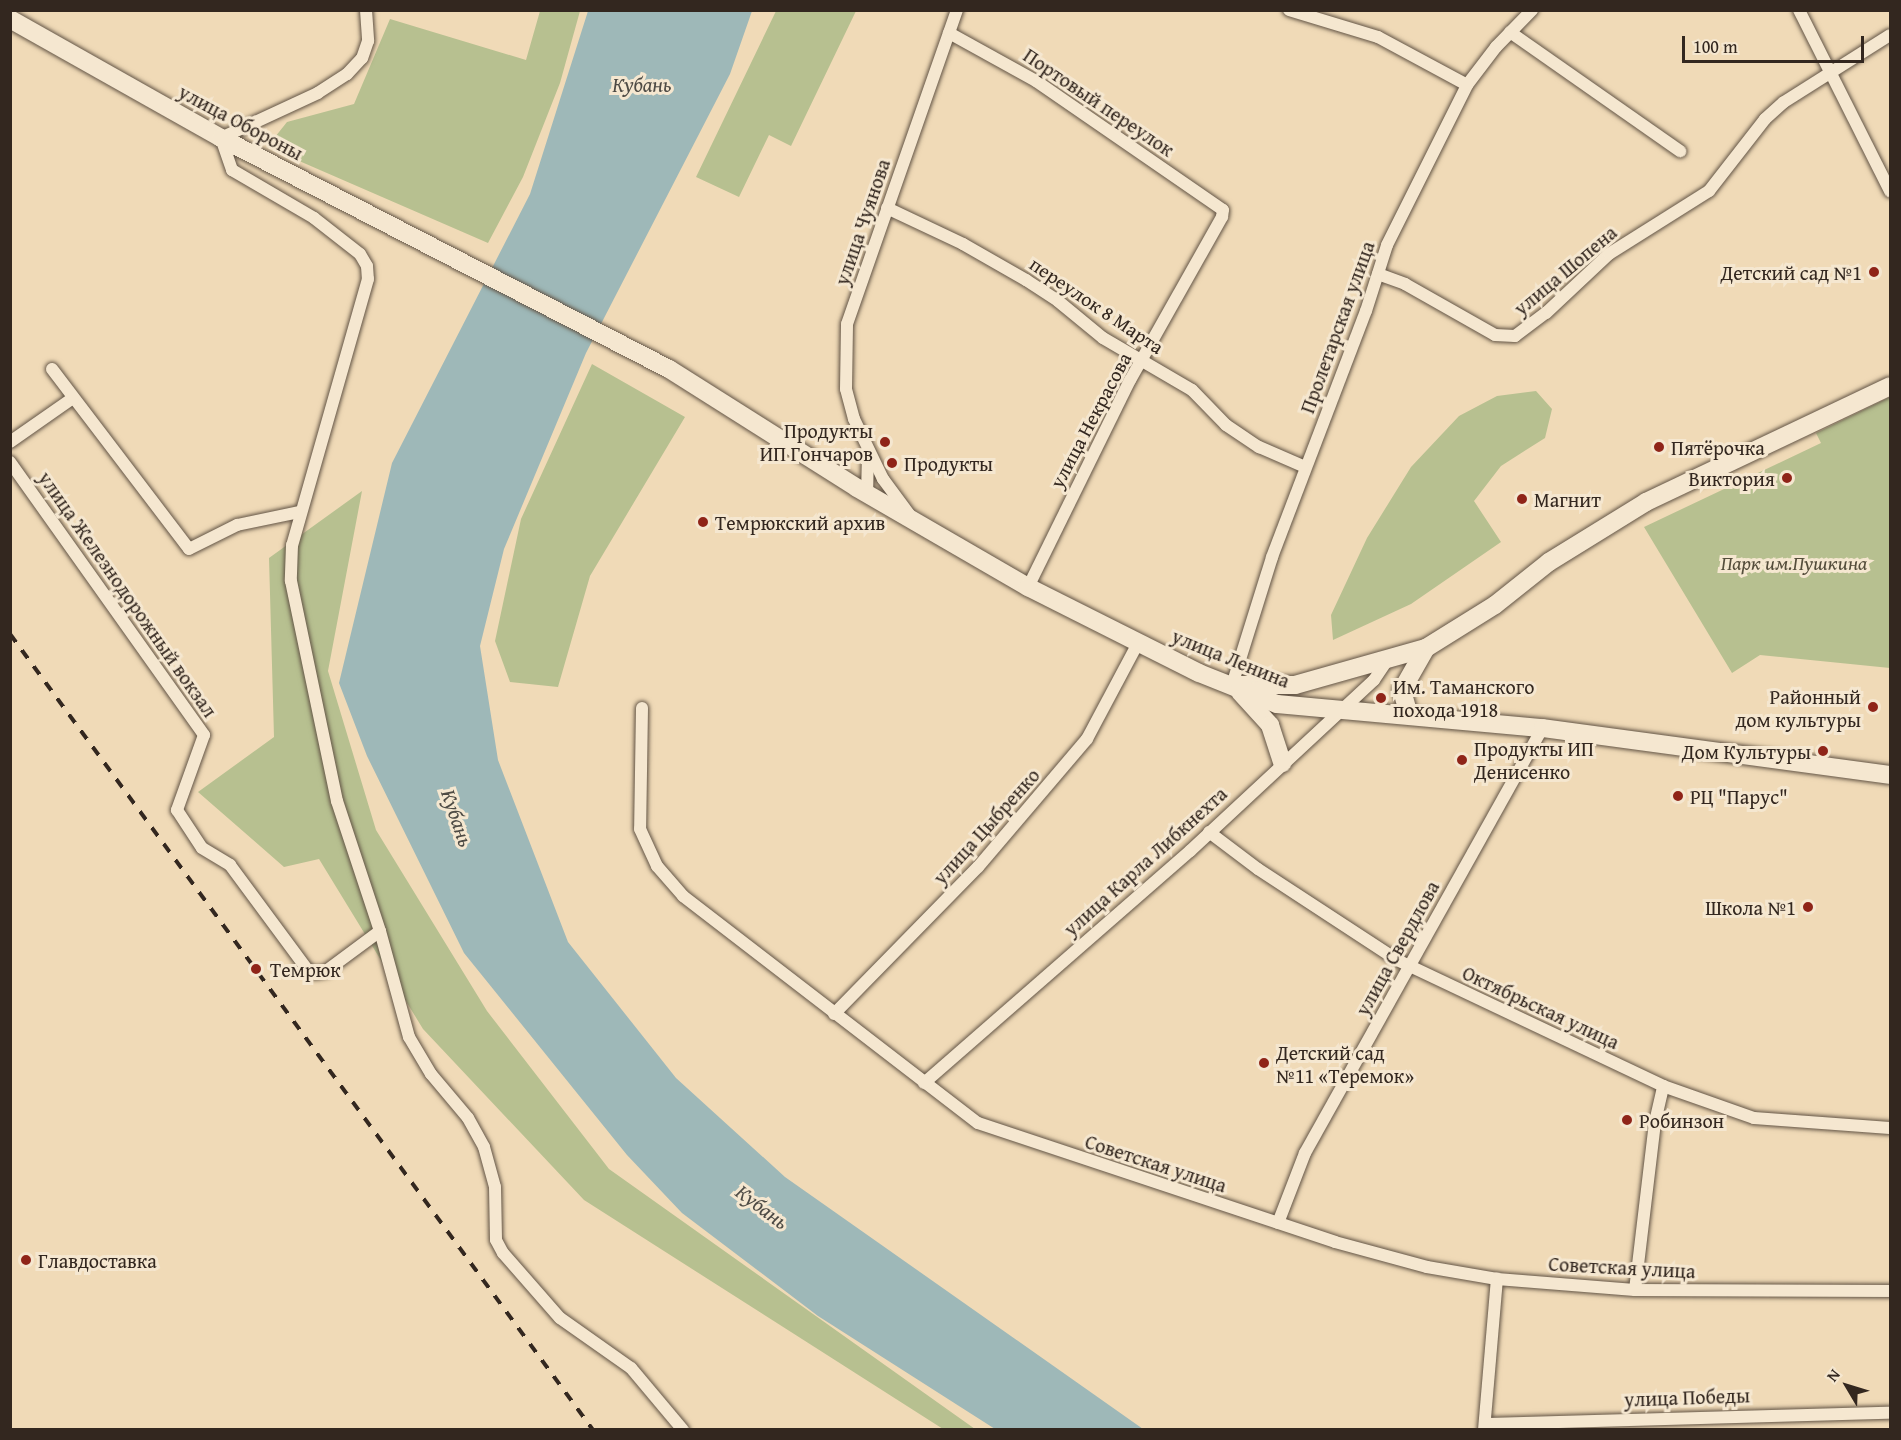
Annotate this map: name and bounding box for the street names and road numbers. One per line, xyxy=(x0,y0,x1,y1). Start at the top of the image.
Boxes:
street label: Портовый переулок xyxy=(1019,43,1179,161)
street label: улица Обороны xyxy=(175,79,307,165)
street label: улица Чуянова xyxy=(829,156,895,288)
street label: улица Шопена xyxy=(1509,220,1621,320)
street label: Пролетарская улица xyxy=(1295,238,1379,416)
street label: переулок 8 Марта xyxy=(1025,251,1169,359)
street label: улица Некрасова xyxy=(1044,348,1136,492)
street label: улица Железнодорожный вокзал xyxy=(34,466,222,722)
street label: улица Ленина xyxy=(1169,623,1293,693)
street label: улица Цыбренко xyxy=(928,763,1044,889)
street label: улица Карла Либкнехта xyxy=(1058,781,1232,941)
street label: улица Свердлова xyxy=(1350,876,1444,1020)
street label: Октябрьская улица xyxy=(1459,960,1623,1054)
street label: Советская улица xyxy=(1082,1129,1230,1197)
street label: Советская улица xyxy=(1548,1251,1696,1283)
street label: улица Победы xyxy=(1624,1383,1750,1411)

